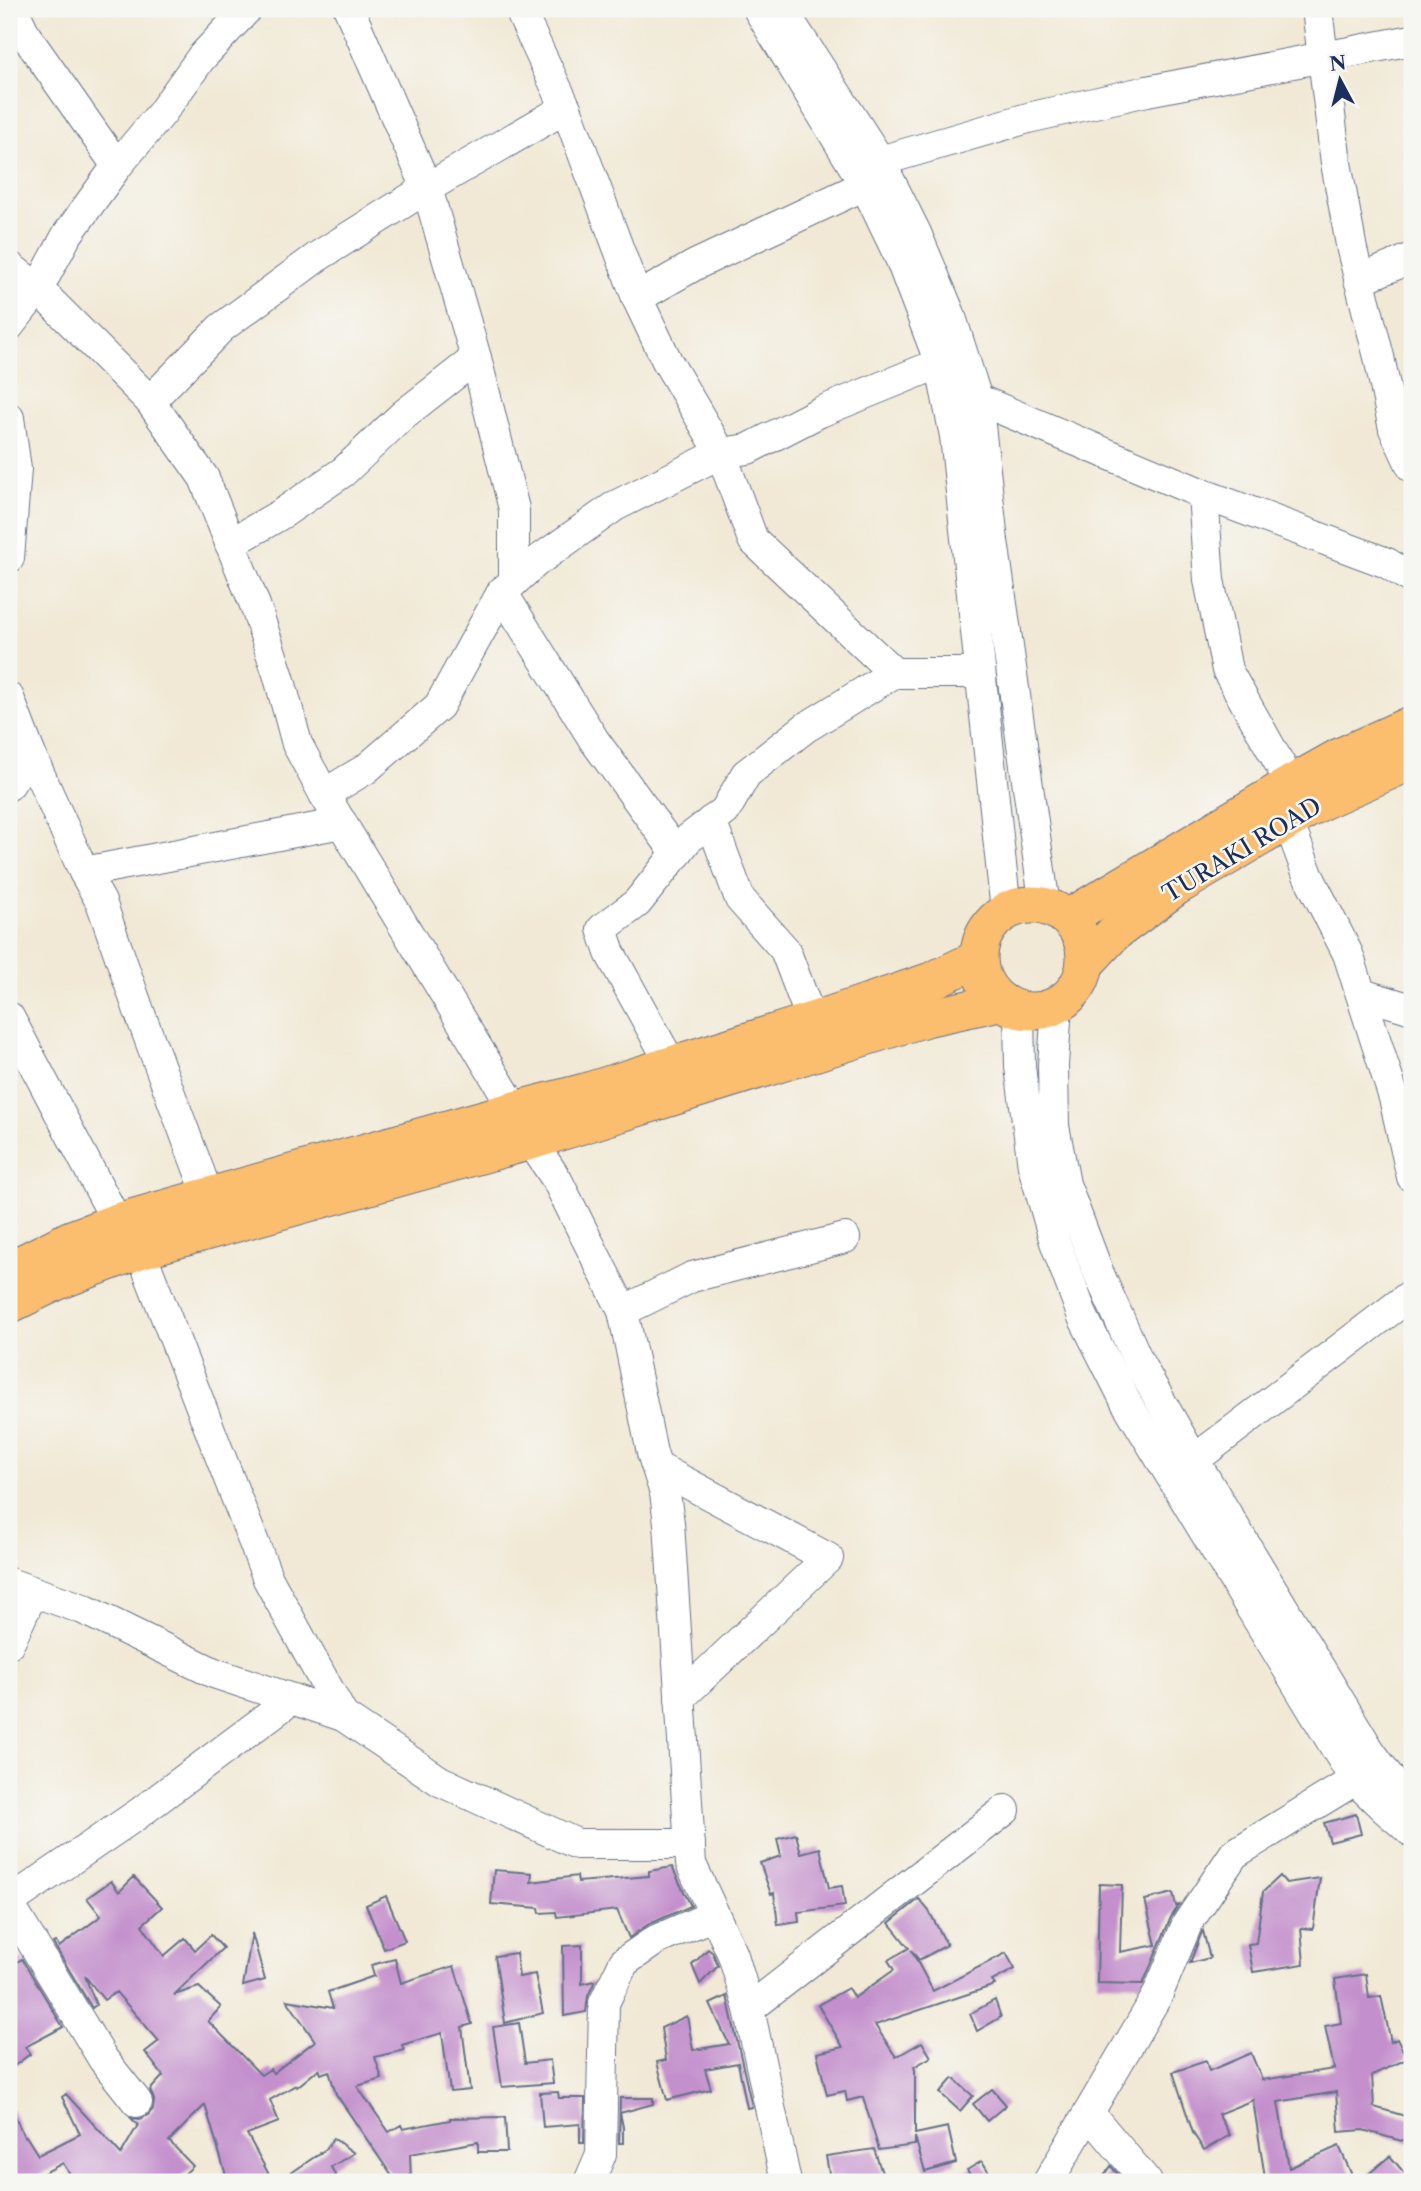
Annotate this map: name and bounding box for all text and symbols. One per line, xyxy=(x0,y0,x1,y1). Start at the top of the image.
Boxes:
north arrow xyxy=(1306,46,1376,116)
text: N xyxy=(1328,51,1348,76)
street label: TURAKI ROAD xyxy=(1157,791,1326,908)

